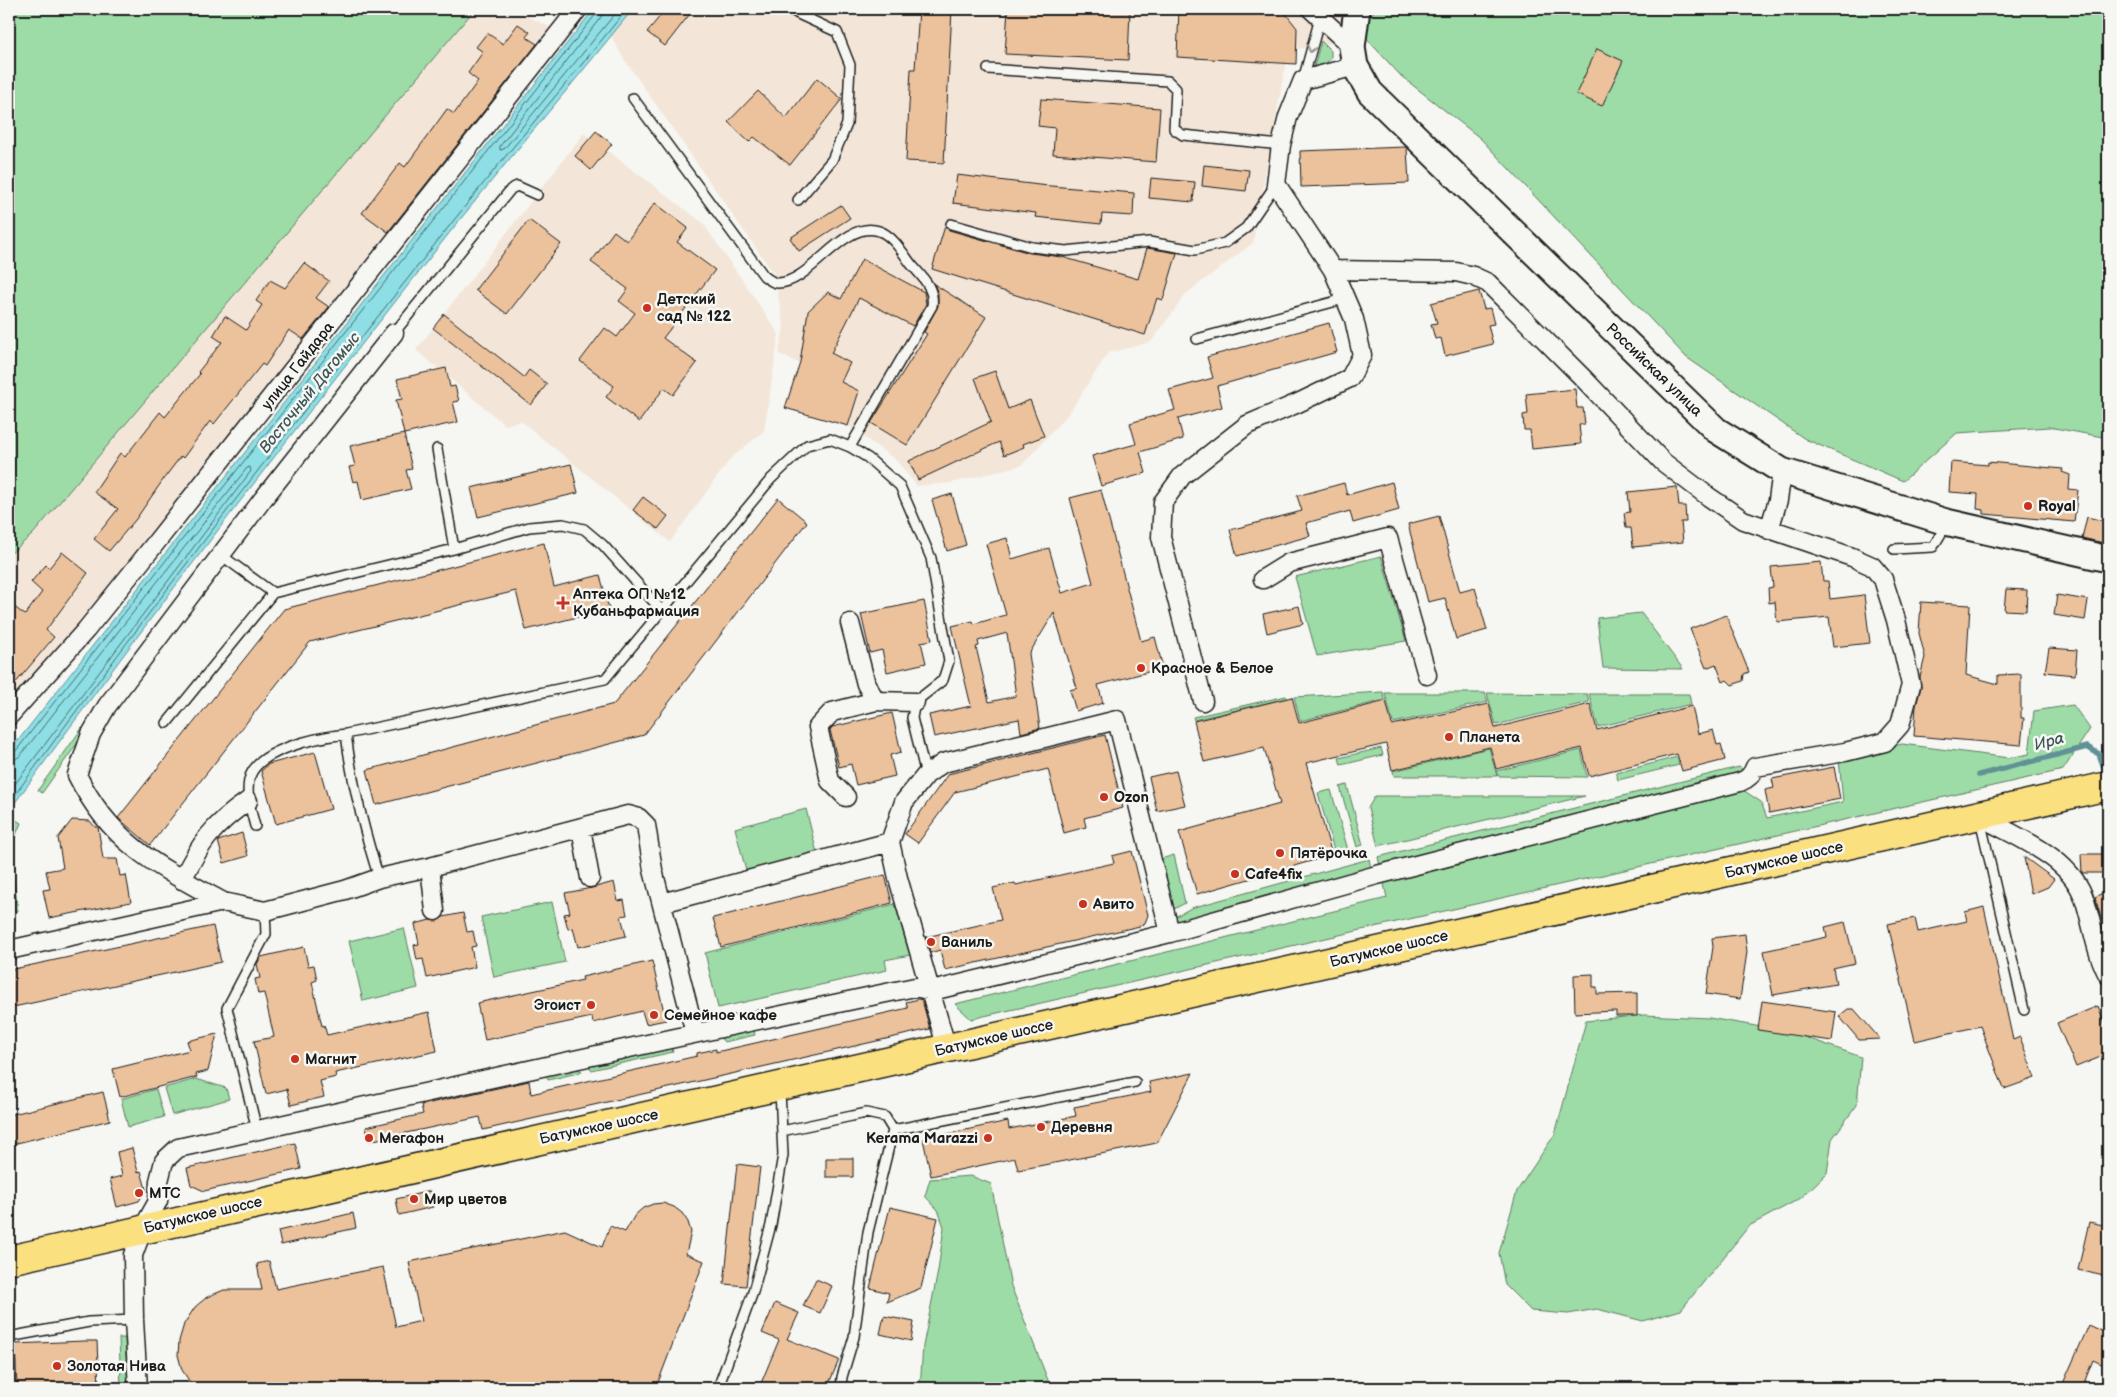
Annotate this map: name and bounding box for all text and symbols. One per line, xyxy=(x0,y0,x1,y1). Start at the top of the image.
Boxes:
one-way arrow xyxy=(1307,44,1317,53)
place label: Детский сад № 122 xyxy=(657,290,731,326)
marker: Детский сад № 122 xyxy=(641,302,653,314)
street label: улица Гайдара xyxy=(258,318,338,414)
street label: Российская улица xyxy=(1602,319,1706,421)
water label: Восточный Дагомыс xyxy=(256,329,365,457)
place label: Royal xyxy=(2038,497,2076,516)
marker: Royal xyxy=(2022,500,2034,512)
place label: Аптека ОП №12 Кубаньфармация xyxy=(572,585,699,621)
marker: Аптека ОП №12 Кубаньфармация xyxy=(557,597,569,609)
place label: Красное & Белое xyxy=(1151,659,1273,678)
marker: Красное & Белое xyxy=(1135,662,1147,674)
place label: Планета xyxy=(1459,728,1520,747)
water label: Ира xyxy=(2032,729,2066,755)
marker: Планета xyxy=(1443,731,1455,743)
place label: Ozon xyxy=(1114,788,1149,807)
marker: Ozon xyxy=(1098,791,1110,803)
street label: Батумское шоссе xyxy=(1723,837,1845,883)
place label: Пятёрочка xyxy=(1290,844,1368,863)
marker: Пятёрочка xyxy=(1274,847,1286,859)
place label: Cafe4fix xyxy=(1245,865,1302,884)
marker: Cafe4fix xyxy=(1229,868,1241,880)
place label: Авито xyxy=(1092,895,1134,914)
marker: Авито xyxy=(1077,898,1089,910)
street label: Батумское шоссе xyxy=(1328,926,1450,972)
place label: Ваниль xyxy=(941,933,993,952)
marker: Ваниль xyxy=(925,936,937,948)
place label: Эгоист xyxy=(534,996,582,1015)
marker: Эгоист xyxy=(585,999,597,1011)
place label: Семейное кафе xyxy=(664,1006,777,1025)
marker: Семейное кафе xyxy=(648,1009,660,1021)
street label: Батумское шоссе xyxy=(933,1015,1055,1061)
place label: Магнит xyxy=(305,1050,357,1069)
marker: Магнит xyxy=(289,1053,301,1065)
street label: Батумское шоссе xyxy=(538,1105,660,1149)
place label: Деревня xyxy=(1051,1118,1113,1137)
marker: Деревня xyxy=(1035,1121,1047,1133)
place label: Мегафон xyxy=(379,1129,444,1148)
place label: Kerama Marazzi xyxy=(866,1129,978,1148)
marker: Мегафон xyxy=(363,1132,375,1144)
marker: Kerama Marazzi xyxy=(982,1132,994,1144)
place label: МТС xyxy=(149,1184,181,1203)
marker: МТС xyxy=(133,1187,145,1199)
place label: Мир цветов xyxy=(424,1190,507,1209)
street label: Батумское шоссе xyxy=(142,1192,264,1238)
marker: Мир цветов xyxy=(408,1193,420,1205)
place label: Золотая Нива xyxy=(67,1357,166,1376)
marker: Золотая Нива xyxy=(51,1360,63,1372)

